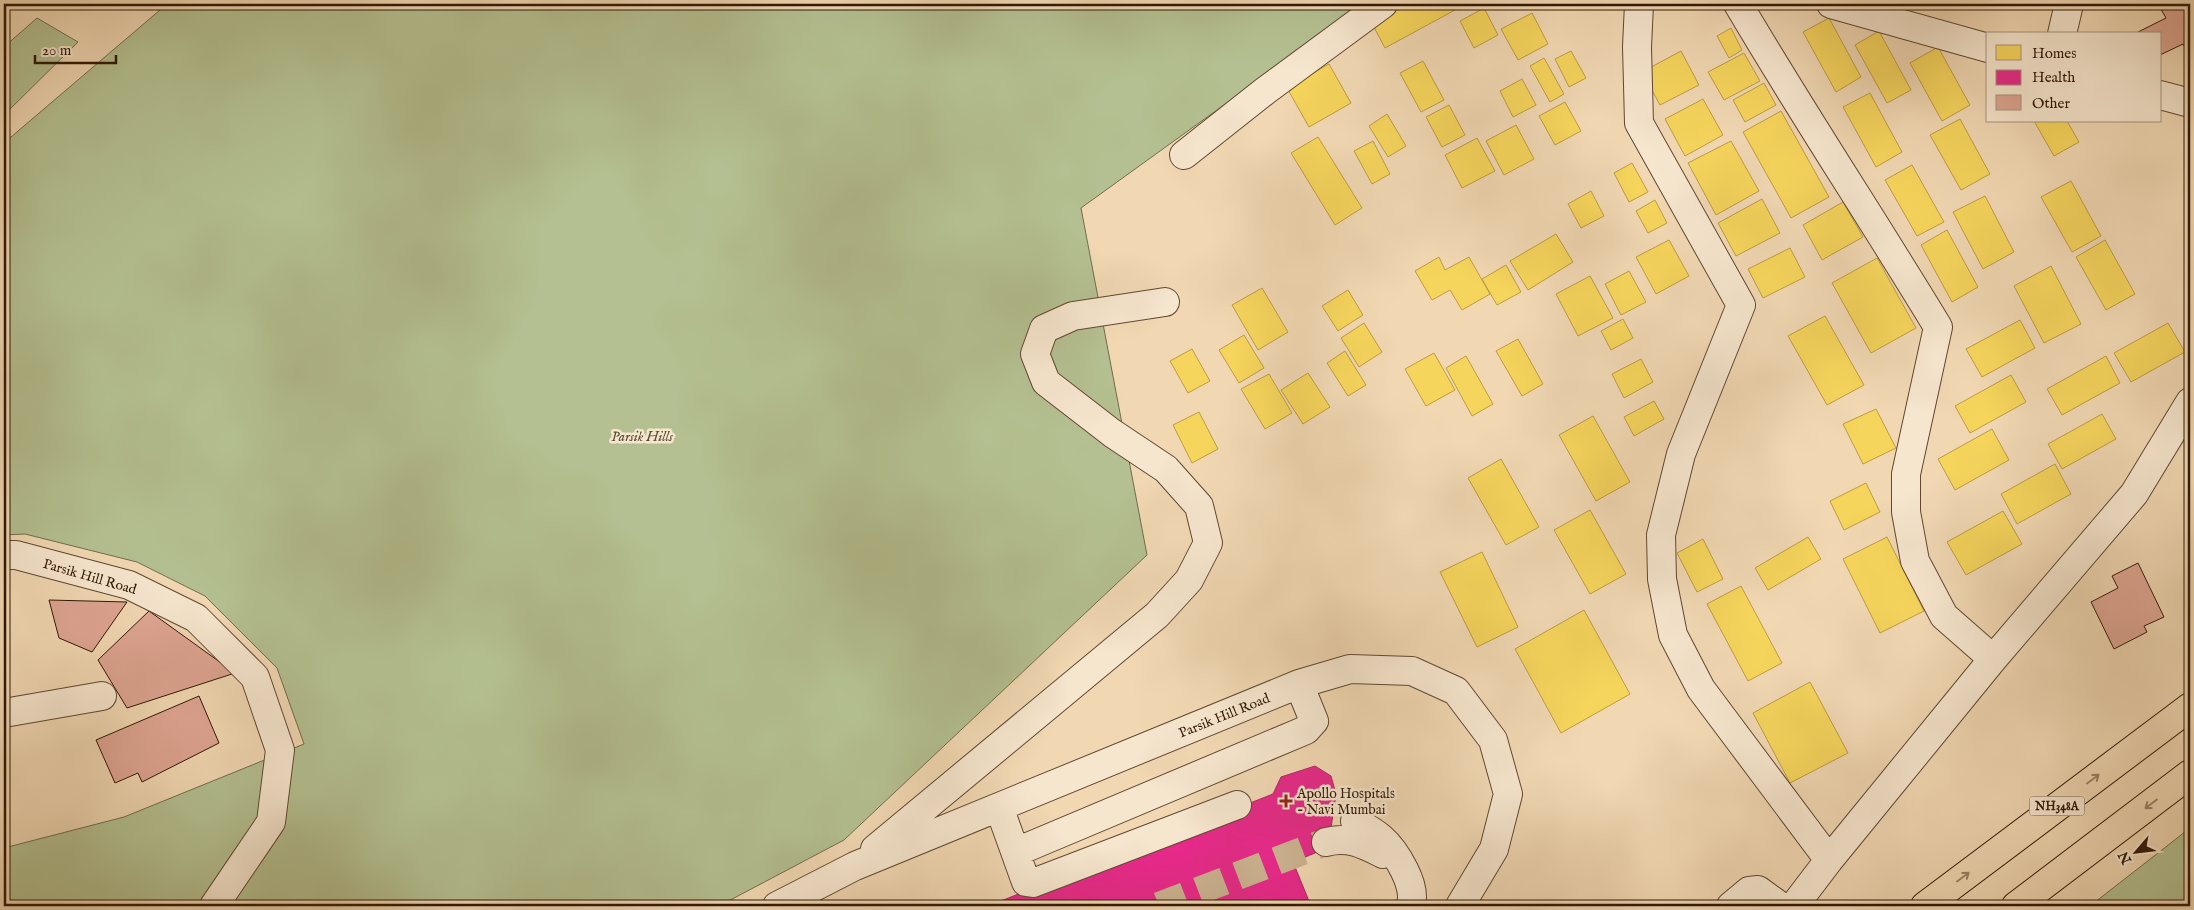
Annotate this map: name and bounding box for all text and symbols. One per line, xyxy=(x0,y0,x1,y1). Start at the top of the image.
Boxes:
scale bar xyxy=(35,32,116,64)
legend xyxy=(1986,32,2162,122)
text: 20 m xyxy=(42,41,72,60)
text: Homes xyxy=(2032,44,2076,63)
text: Health xyxy=(2032,68,2075,87)
text: Other xyxy=(2032,94,2070,113)
park label: Parsik Hills xyxy=(611,428,674,446)
street label: Parsik Hill Road xyxy=(41,555,139,599)
street label: Parsik Hill Road xyxy=(1176,689,1273,742)
one-way arrow xyxy=(2086,774,2099,785)
place label: Apollo Hospitals - Navi Mumbai xyxy=(1296,785,1395,819)
marker: Apollo Hospitals - Navi Mumbai xyxy=(1279,794,1293,808)
road number: NH348A xyxy=(2030,796,2084,816)
one-way arrow xyxy=(2144,799,2158,809)
north arrow xyxy=(2112,828,2162,878)
text: N xyxy=(2115,848,2137,868)
one-way arrow xyxy=(1956,872,1970,882)

